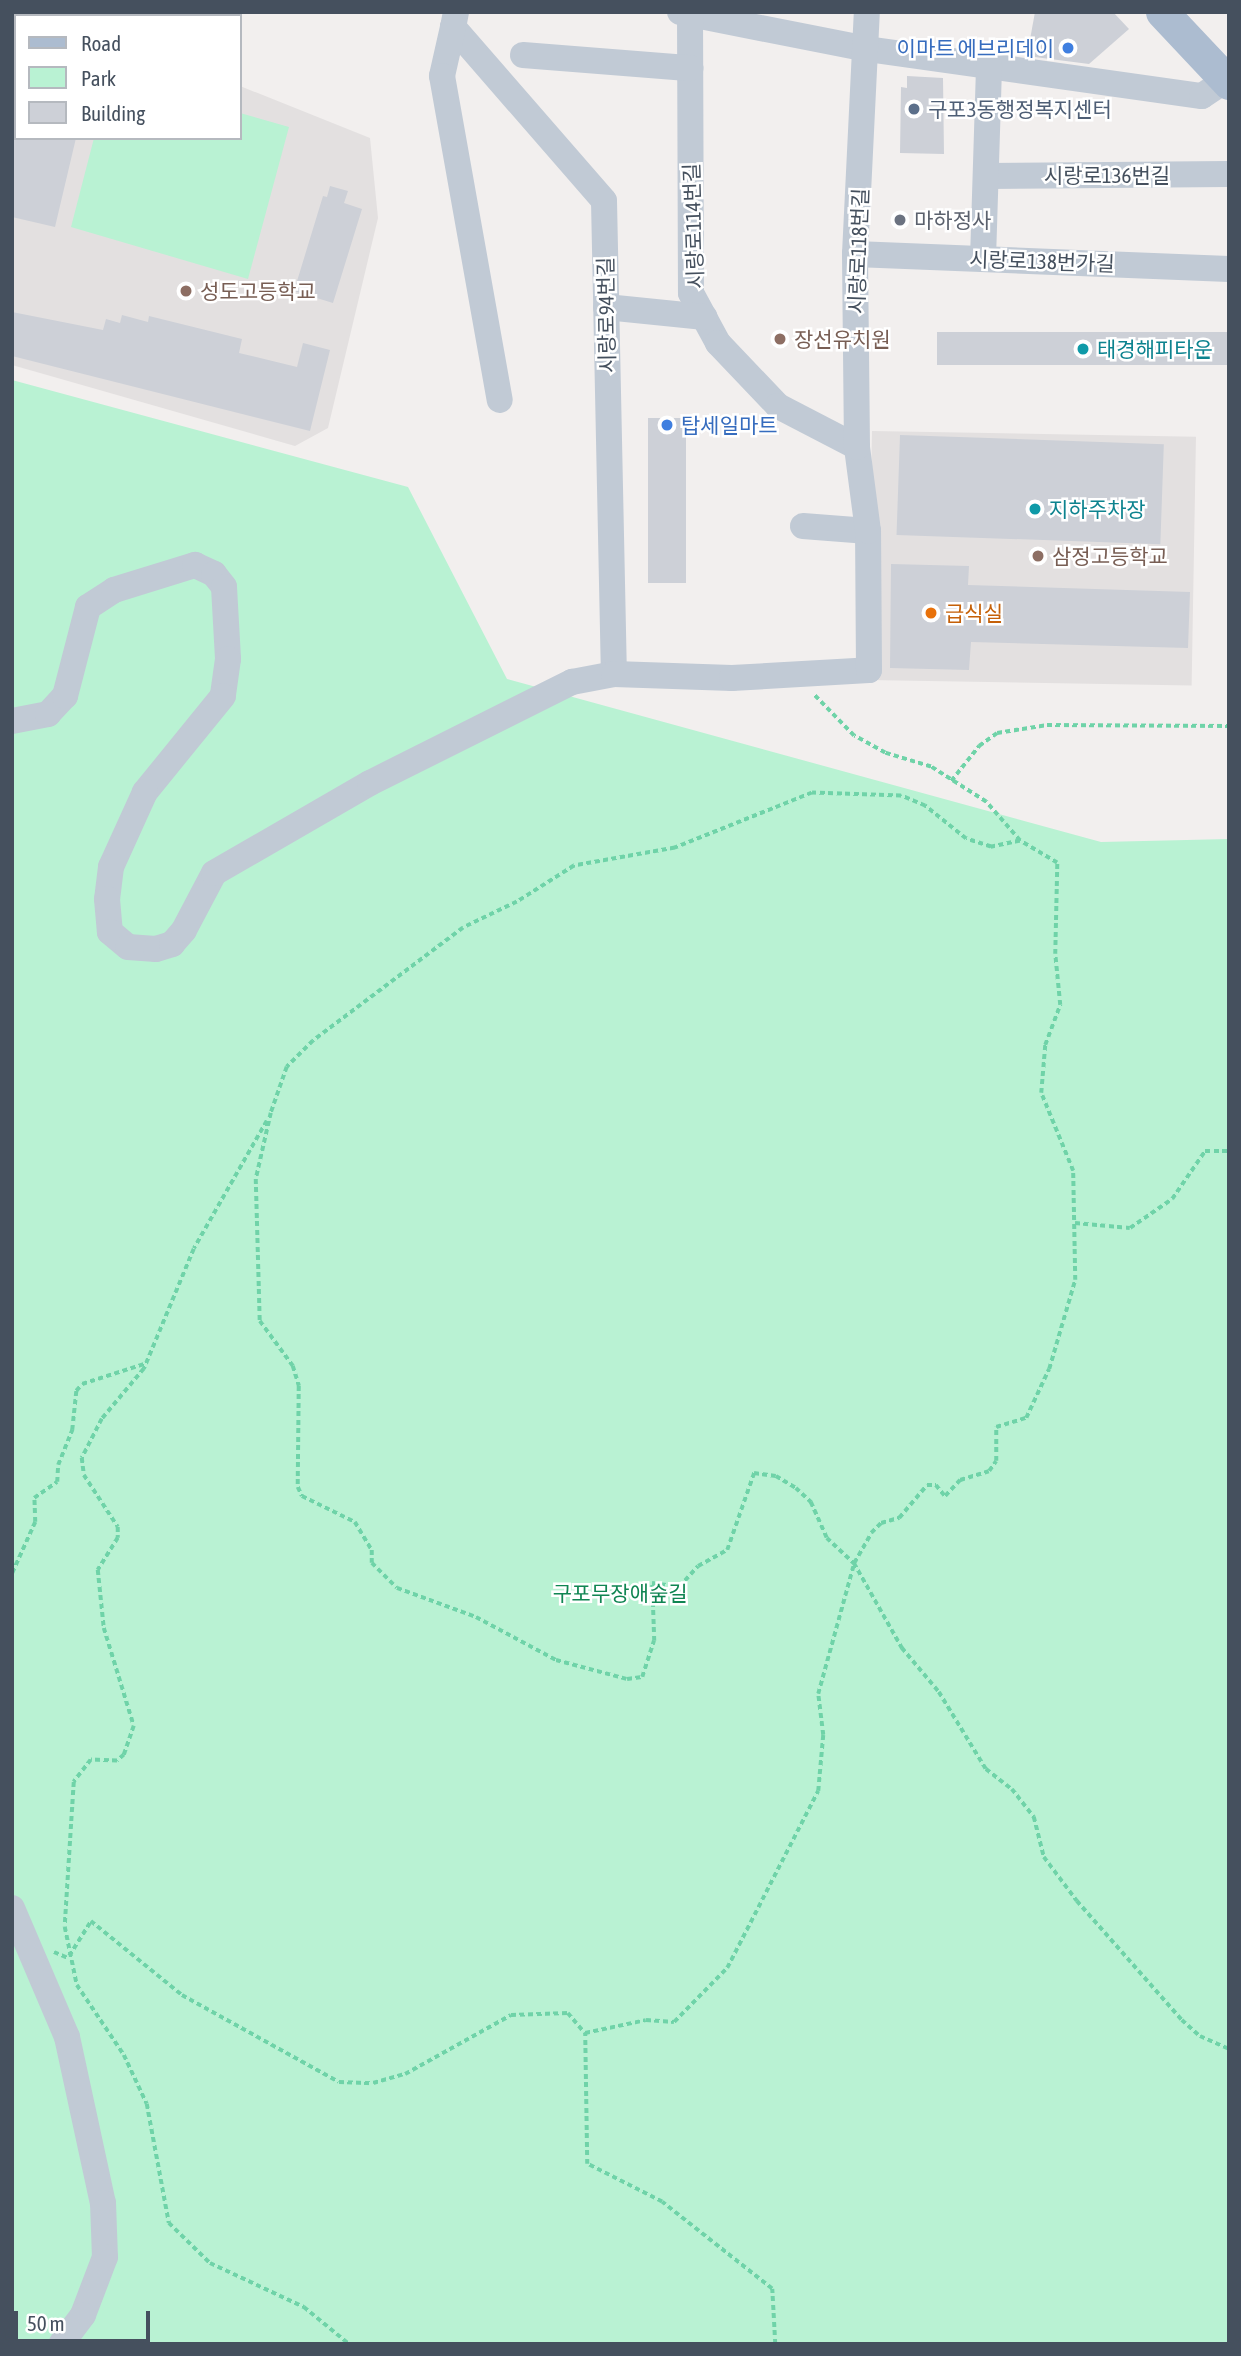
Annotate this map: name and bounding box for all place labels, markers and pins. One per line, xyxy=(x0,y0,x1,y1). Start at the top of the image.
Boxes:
place label: 이마트 에브리데이 xyxy=(897,35,1054,61)
marker: 이마트 에브리데이 xyxy=(1060,40,1076,56)
place label: 구포3동행정복지센터 xyxy=(928,96,1112,122)
marker: 구포3동행정복지센터 xyxy=(906,101,922,117)
place label: 마하정사 xyxy=(914,207,991,233)
marker: 마하정사 xyxy=(892,212,908,228)
place label: 성도고등학교 xyxy=(200,278,316,304)
marker: 성도고등학교 xyxy=(178,283,194,299)
place label: 장선유치원 xyxy=(794,326,891,352)
marker: 장선유치원 xyxy=(772,331,788,347)
place label: 태경해피타운 xyxy=(1097,336,1213,362)
marker: 태경해피타운 xyxy=(1075,341,1091,357)
place label: 탑세일마트 xyxy=(681,412,778,438)
marker: 탑세일마트 xyxy=(659,417,675,433)
place label: 지하주차장 xyxy=(1049,496,1146,522)
marker: 지하주차장 xyxy=(1027,501,1043,517)
place label: 삼정고등학교 xyxy=(1052,543,1168,569)
marker: 삼정고등학교 xyxy=(1030,548,1046,564)
place label: 급식실 xyxy=(945,600,1003,626)
marker: 급식실 xyxy=(923,605,939,621)

